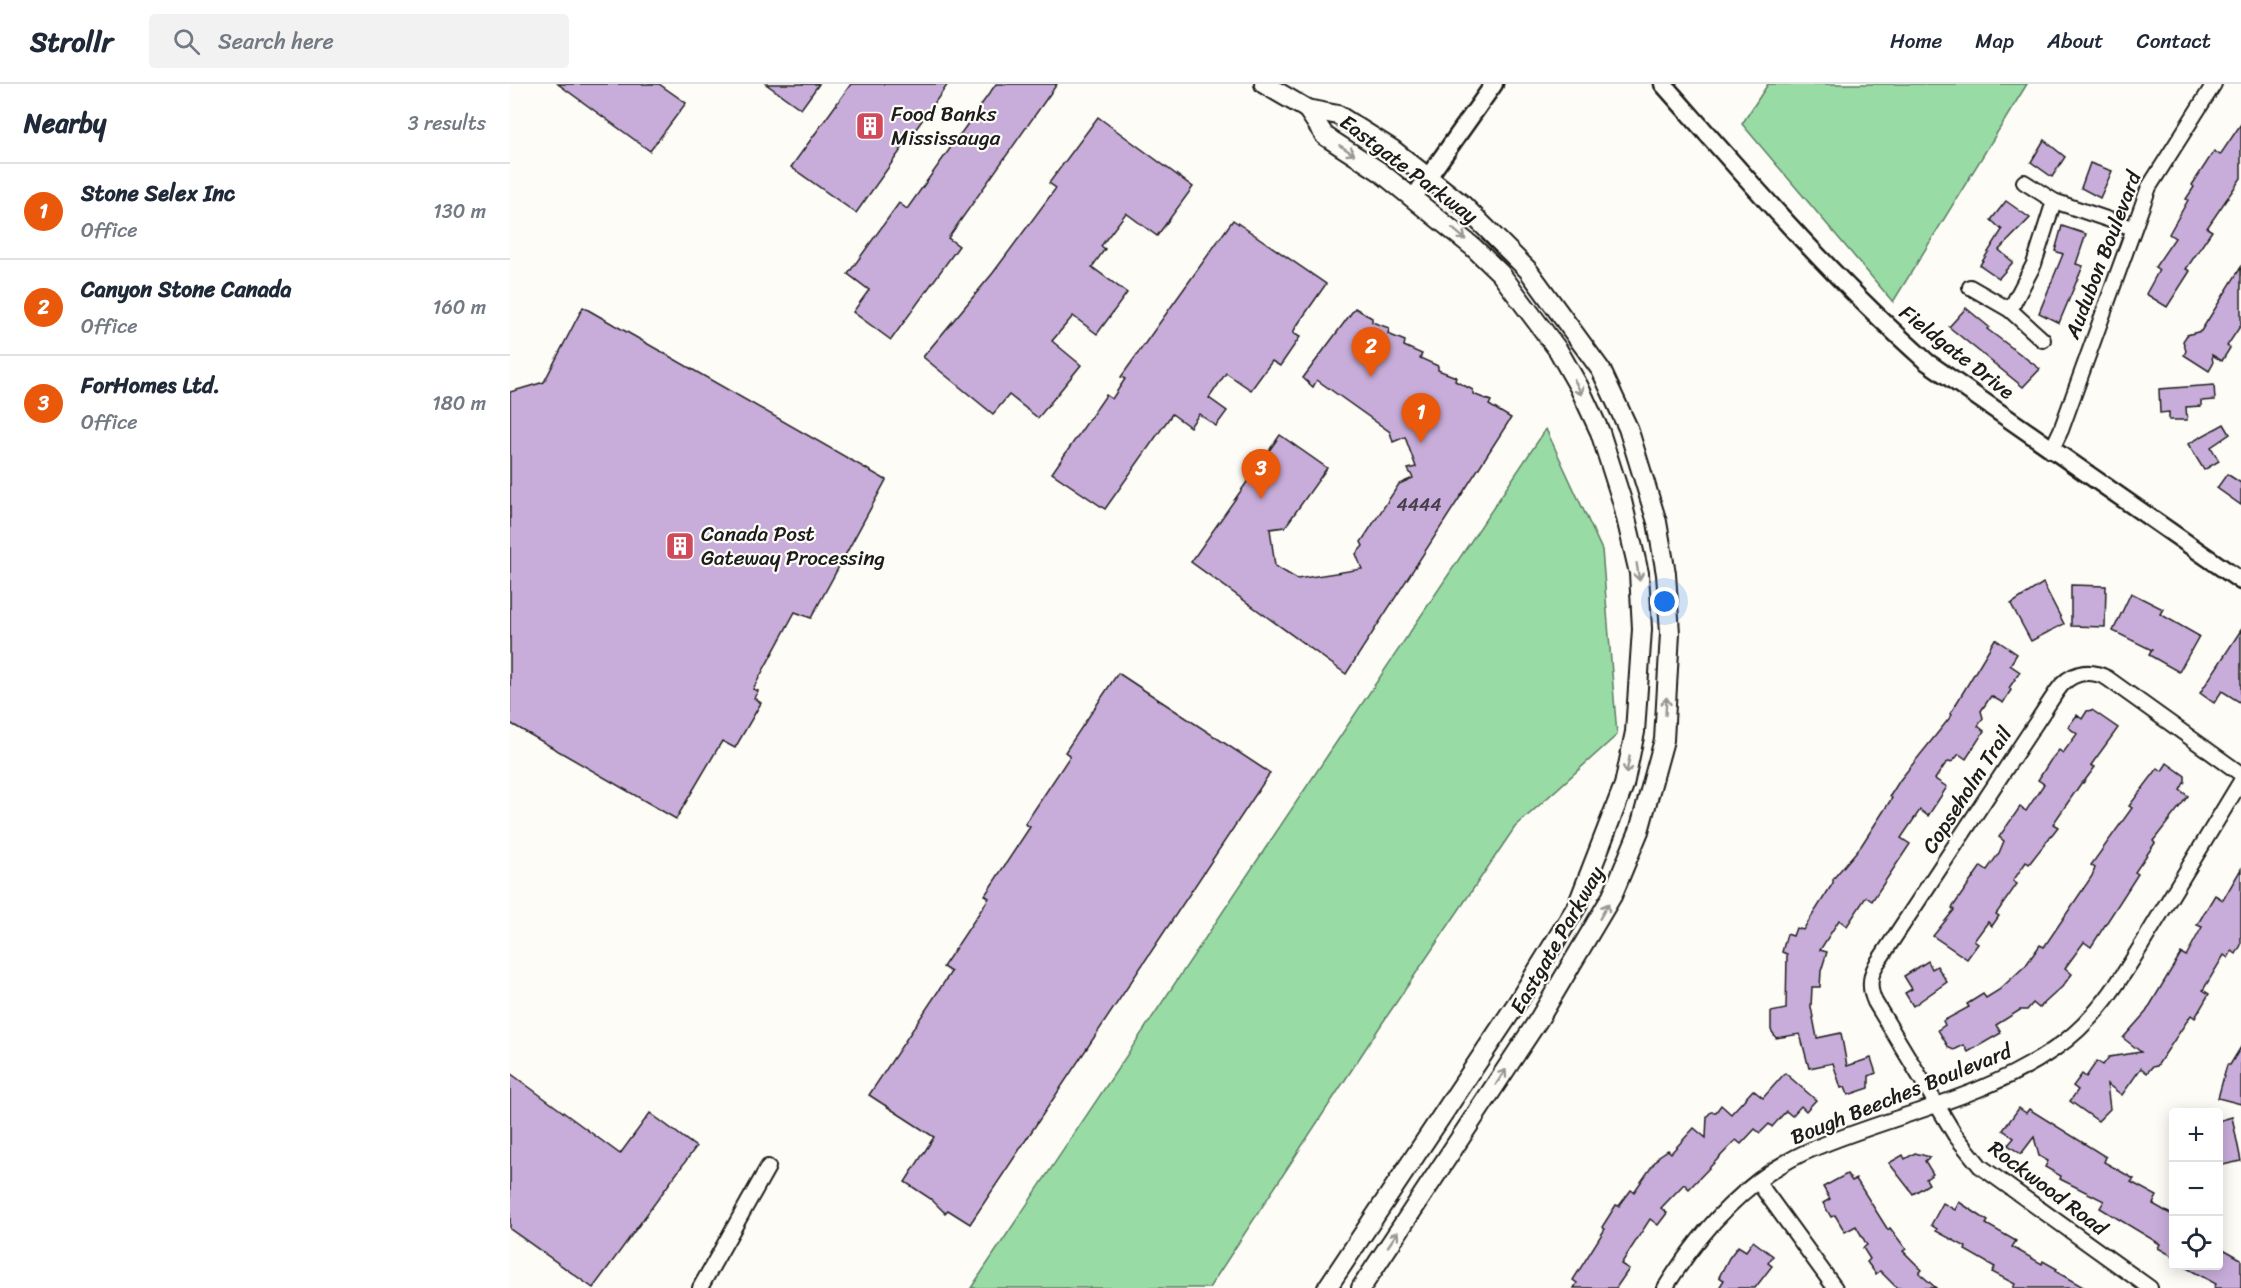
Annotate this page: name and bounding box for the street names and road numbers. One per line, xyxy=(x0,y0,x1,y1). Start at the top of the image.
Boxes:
street label: Eastgate Parkway xyxy=(1331,104,1487,234)
street label: Audubon Boulevard xyxy=(2053,164,2153,345)
street label: Fieldgate Drive xyxy=(1891,294,2023,410)
street label: Copseholm Trail xyxy=(1911,718,2023,861)
street label: Eastgate Parkway xyxy=(1499,859,1615,1021)
street label: Bough Beeches Boulevard xyxy=(1785,1032,2019,1156)
street label: Rockwood Road xyxy=(1980,1130,2118,1247)

